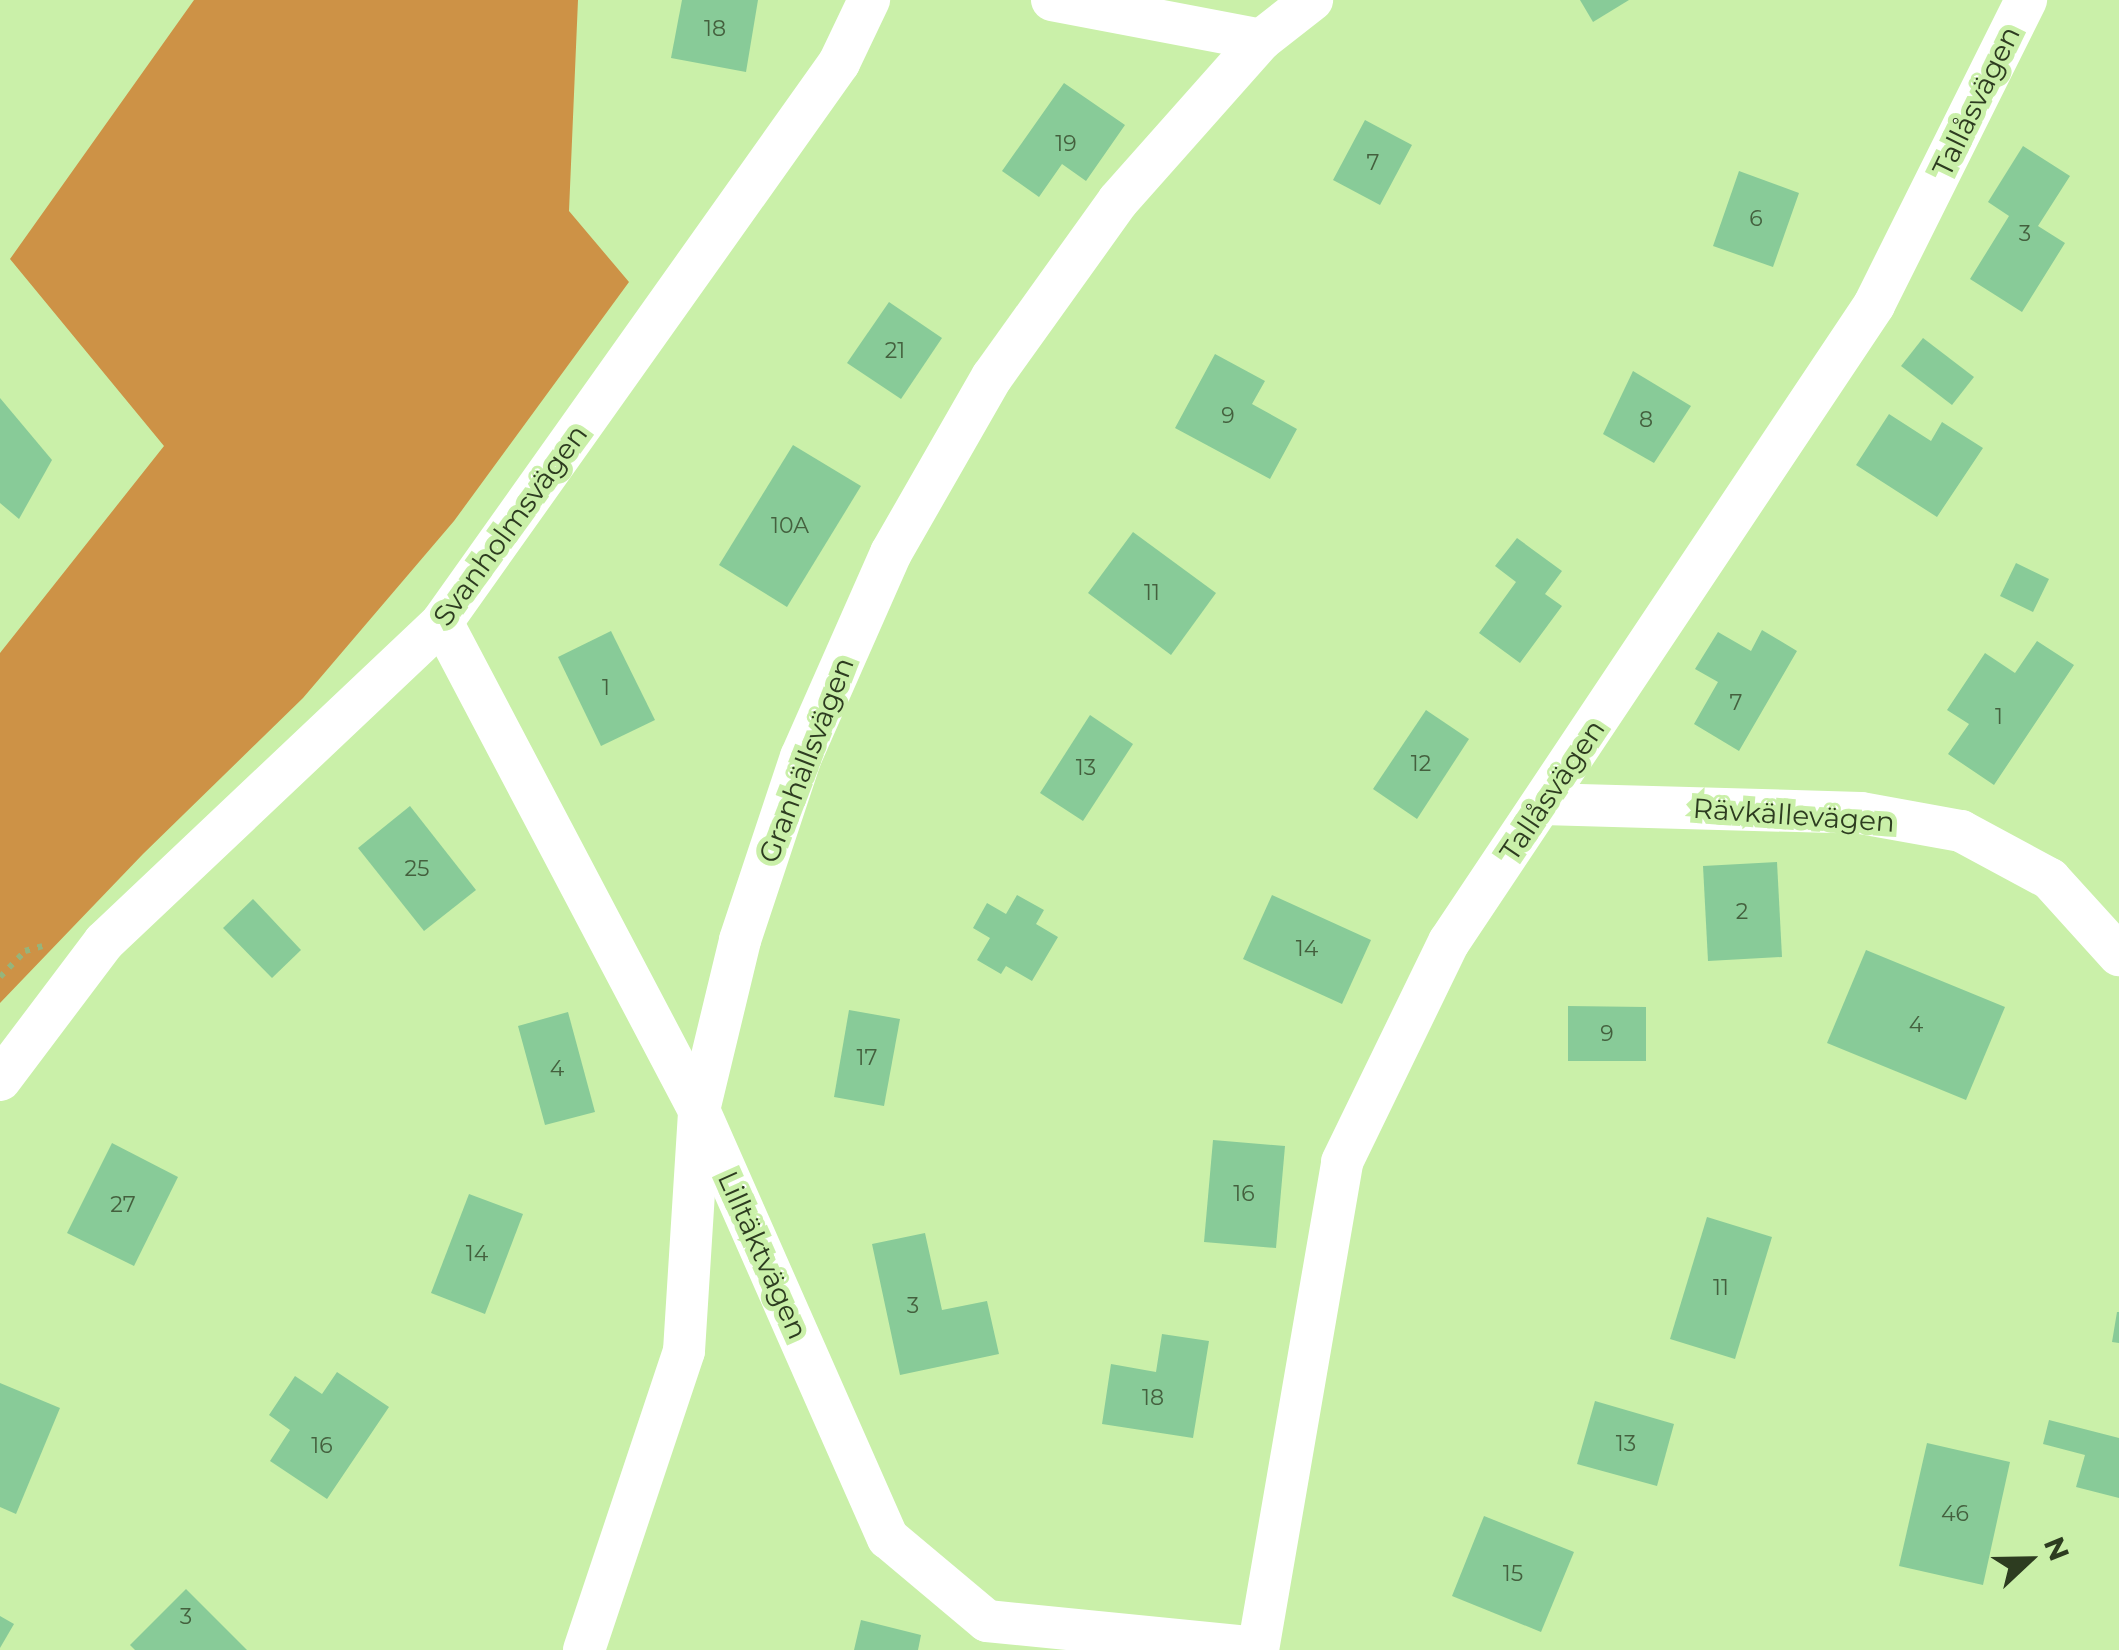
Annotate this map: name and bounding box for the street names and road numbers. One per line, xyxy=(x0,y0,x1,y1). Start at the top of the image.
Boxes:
street label: Tallåsvägen xyxy=(1925,20,2027,182)
street label: Svanholmsvägen xyxy=(426,418,594,632)
street label: Granhällsvägen xyxy=(751,653,861,867)
street label: Tallåsvägen xyxy=(1493,713,1611,867)
street label: Rävkällevägen xyxy=(1692,791,1896,839)
street label: Lilltäktvägen xyxy=(711,1166,815,1344)

